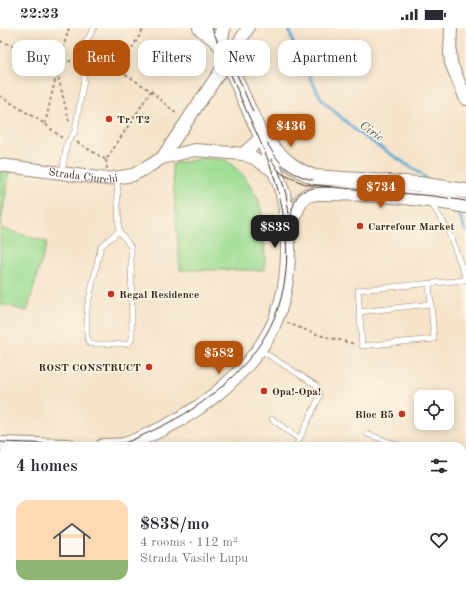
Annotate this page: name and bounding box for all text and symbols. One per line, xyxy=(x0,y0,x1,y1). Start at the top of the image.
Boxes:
text: 22:23 xyxy=(20,7,59,22)
chip: Buy xyxy=(12,40,65,76)
chip: Rent xyxy=(73,40,130,76)
chip: Filters xyxy=(138,40,206,76)
chip: New xyxy=(214,40,270,76)
chip: Apartment xyxy=(278,40,371,76)
marker: Tr. T2 xyxy=(104,114,114,124)
pin: $436 xyxy=(267,114,315,148)
place label: Tr. T2 xyxy=(117,115,150,126)
water label: Ciric xyxy=(357,119,386,144)
text: $436 xyxy=(276,120,306,133)
street label: Strada Ciurchi xyxy=(48,167,119,186)
pin: $734 xyxy=(357,175,405,209)
text: $734 xyxy=(366,181,396,194)
pin: $838 xyxy=(251,215,299,249)
text: $838 xyxy=(260,221,290,234)
marker: Carrefour Market xyxy=(355,221,365,231)
place label: Carrefour Market xyxy=(368,222,454,233)
marker: Regal Residence xyxy=(106,289,116,299)
place label: Regal Residence xyxy=(119,290,199,301)
pin: $582 xyxy=(195,341,243,375)
text: $582 xyxy=(204,347,234,360)
marker: ROST CONSTRUCT xyxy=(144,362,154,372)
place label: ROST CONSTRUCT xyxy=(38,363,141,374)
marker: Opa!-Opa! xyxy=(259,386,269,396)
place label: Opa!-Opa! xyxy=(272,387,321,398)
map controls xyxy=(414,390,454,430)
button: locate xyxy=(414,390,454,430)
marker: Bloc B5 xyxy=(397,409,407,419)
place label: Bloc B5 xyxy=(355,410,394,421)
icon: filters xyxy=(428,455,450,477)
text: 4 homes xyxy=(16,458,78,475)
icon: home xyxy=(48,516,96,564)
text: $838/mo xyxy=(140,516,209,533)
icon: heart xyxy=(428,529,450,551)
text: 4 rooms · 112 m² xyxy=(140,536,238,549)
text: Strada Vasile Lupu xyxy=(140,552,248,565)

